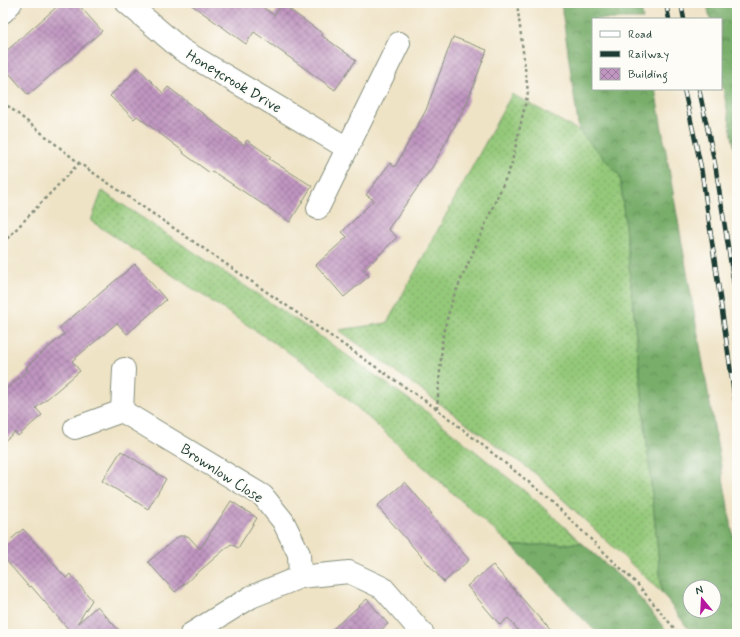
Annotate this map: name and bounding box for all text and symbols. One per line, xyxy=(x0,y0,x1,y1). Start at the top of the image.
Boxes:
legend xyxy=(592,18,722,90)
text: Road xyxy=(628,27,652,43)
street label: Honeycrook Drive xyxy=(182,45,285,118)
text: Railway xyxy=(628,47,670,63)
text: Building xyxy=(628,67,668,84)
street label: Brownlow Close xyxy=(176,440,267,508)
north arrow xyxy=(682,579,722,619)
text: N xyxy=(694,583,705,598)

